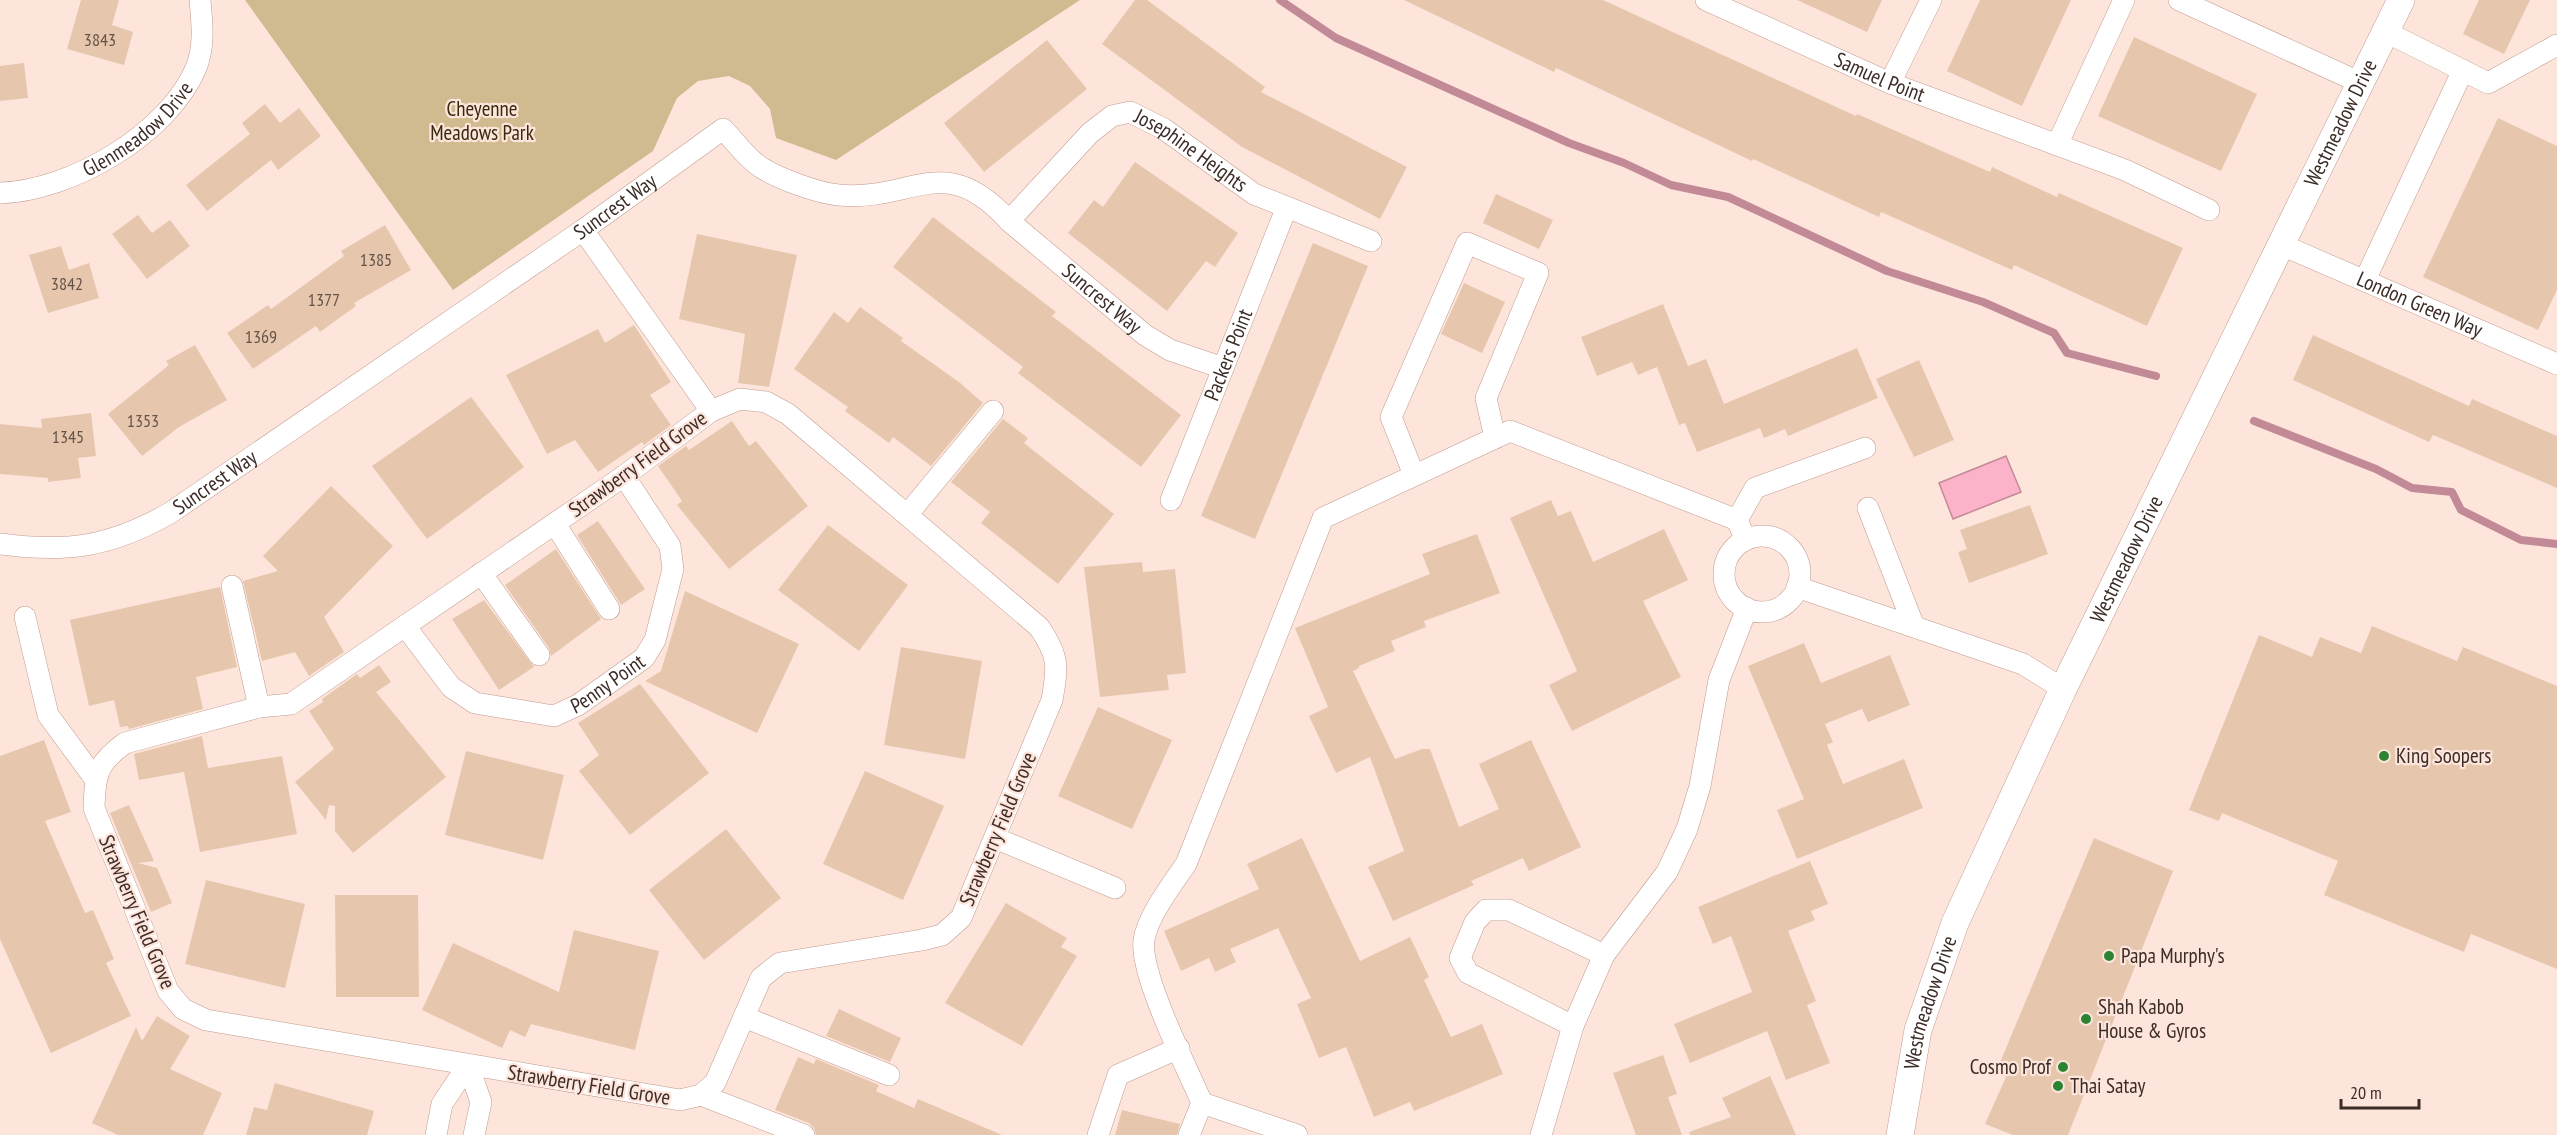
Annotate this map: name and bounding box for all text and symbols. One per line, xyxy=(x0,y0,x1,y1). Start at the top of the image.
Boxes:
house number: 3843 xyxy=(84,28,116,51)
street label: Samuel Point xyxy=(1830,46,1929,108)
street label: Westmeadow Drive xyxy=(2298,55,2383,191)
street label: Glenmeadow Drive xyxy=(78,77,199,182)
park label: Cheyenne Meadows Park xyxy=(430,95,534,146)
street label: Josephine Heights xyxy=(1129,102,1253,198)
street label: Suncrest Way xyxy=(568,167,662,245)
house number: 1385 xyxy=(360,248,392,271)
street label: Suncrest Way xyxy=(1057,257,1148,340)
street label: London Green Way xyxy=(2353,265,2487,343)
house number: 3842 xyxy=(51,272,83,295)
house number: 1377 xyxy=(308,288,340,311)
street label: Packers Point xyxy=(1198,305,1258,404)
house number: 1369 xyxy=(245,325,277,348)
street label: Strawberry Field Grove xyxy=(563,404,712,523)
house number: 1353 xyxy=(127,409,159,432)
house number: 1345 xyxy=(52,425,84,448)
street label: Suncrest Way xyxy=(167,444,262,520)
street label: Westmeadow Drive xyxy=(2084,491,2169,627)
street label: Penny Point xyxy=(566,648,650,719)
place label: King Soopers xyxy=(2396,742,2491,769)
street label: Strawberry Field Grove xyxy=(953,748,1042,910)
marker: King Soopers xyxy=(2377,749,2391,763)
street label: Strawberry Field Grove xyxy=(93,831,182,993)
street label: Westmeadow Drive xyxy=(1897,932,1963,1071)
place label: Papa Murphy's xyxy=(2121,942,2225,969)
marker: Papa Murphy's xyxy=(2102,949,2116,963)
place label: Shah Kabob House & Gyros xyxy=(2098,993,2206,1044)
marker: Shah Kabob House & Gyros xyxy=(2079,1012,2093,1026)
place label: Cosmo Prof xyxy=(1970,1053,2052,1080)
street label: Strawberry Field Grove xyxy=(506,1058,672,1111)
marker: Cosmo Prof xyxy=(2056,1060,2070,1074)
place label: Thai Satay xyxy=(2070,1072,2146,1099)
scale bar xyxy=(2341,1072,2419,1110)
marker: Thai Satay xyxy=(2051,1079,2065,1093)
text: 20 m xyxy=(2350,1081,2382,1104)

